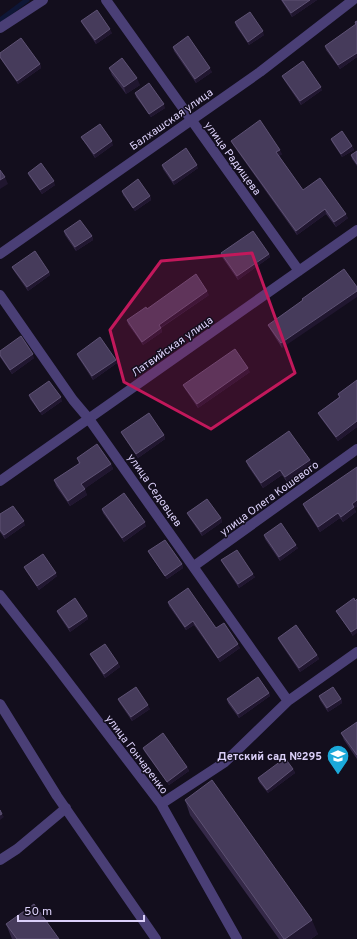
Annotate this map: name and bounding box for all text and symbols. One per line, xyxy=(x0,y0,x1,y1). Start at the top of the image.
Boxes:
street label: Балхашская улица xyxy=(127,86,216,154)
street label: улица Радищева xyxy=(201,119,264,198)
street label: Латвийская улица xyxy=(129,313,216,380)
street label: улица Седовцев xyxy=(124,451,185,530)
street label: улица Олега Кошевого xyxy=(217,458,322,539)
street label: улица Гончаренко xyxy=(102,712,171,797)
school or university icon: Детский сад №295 xyxy=(325,743,351,776)
place label: Детский сад №295 xyxy=(217,750,322,764)
scale bar xyxy=(18,897,144,923)
text: 50 m xyxy=(24,904,52,920)

